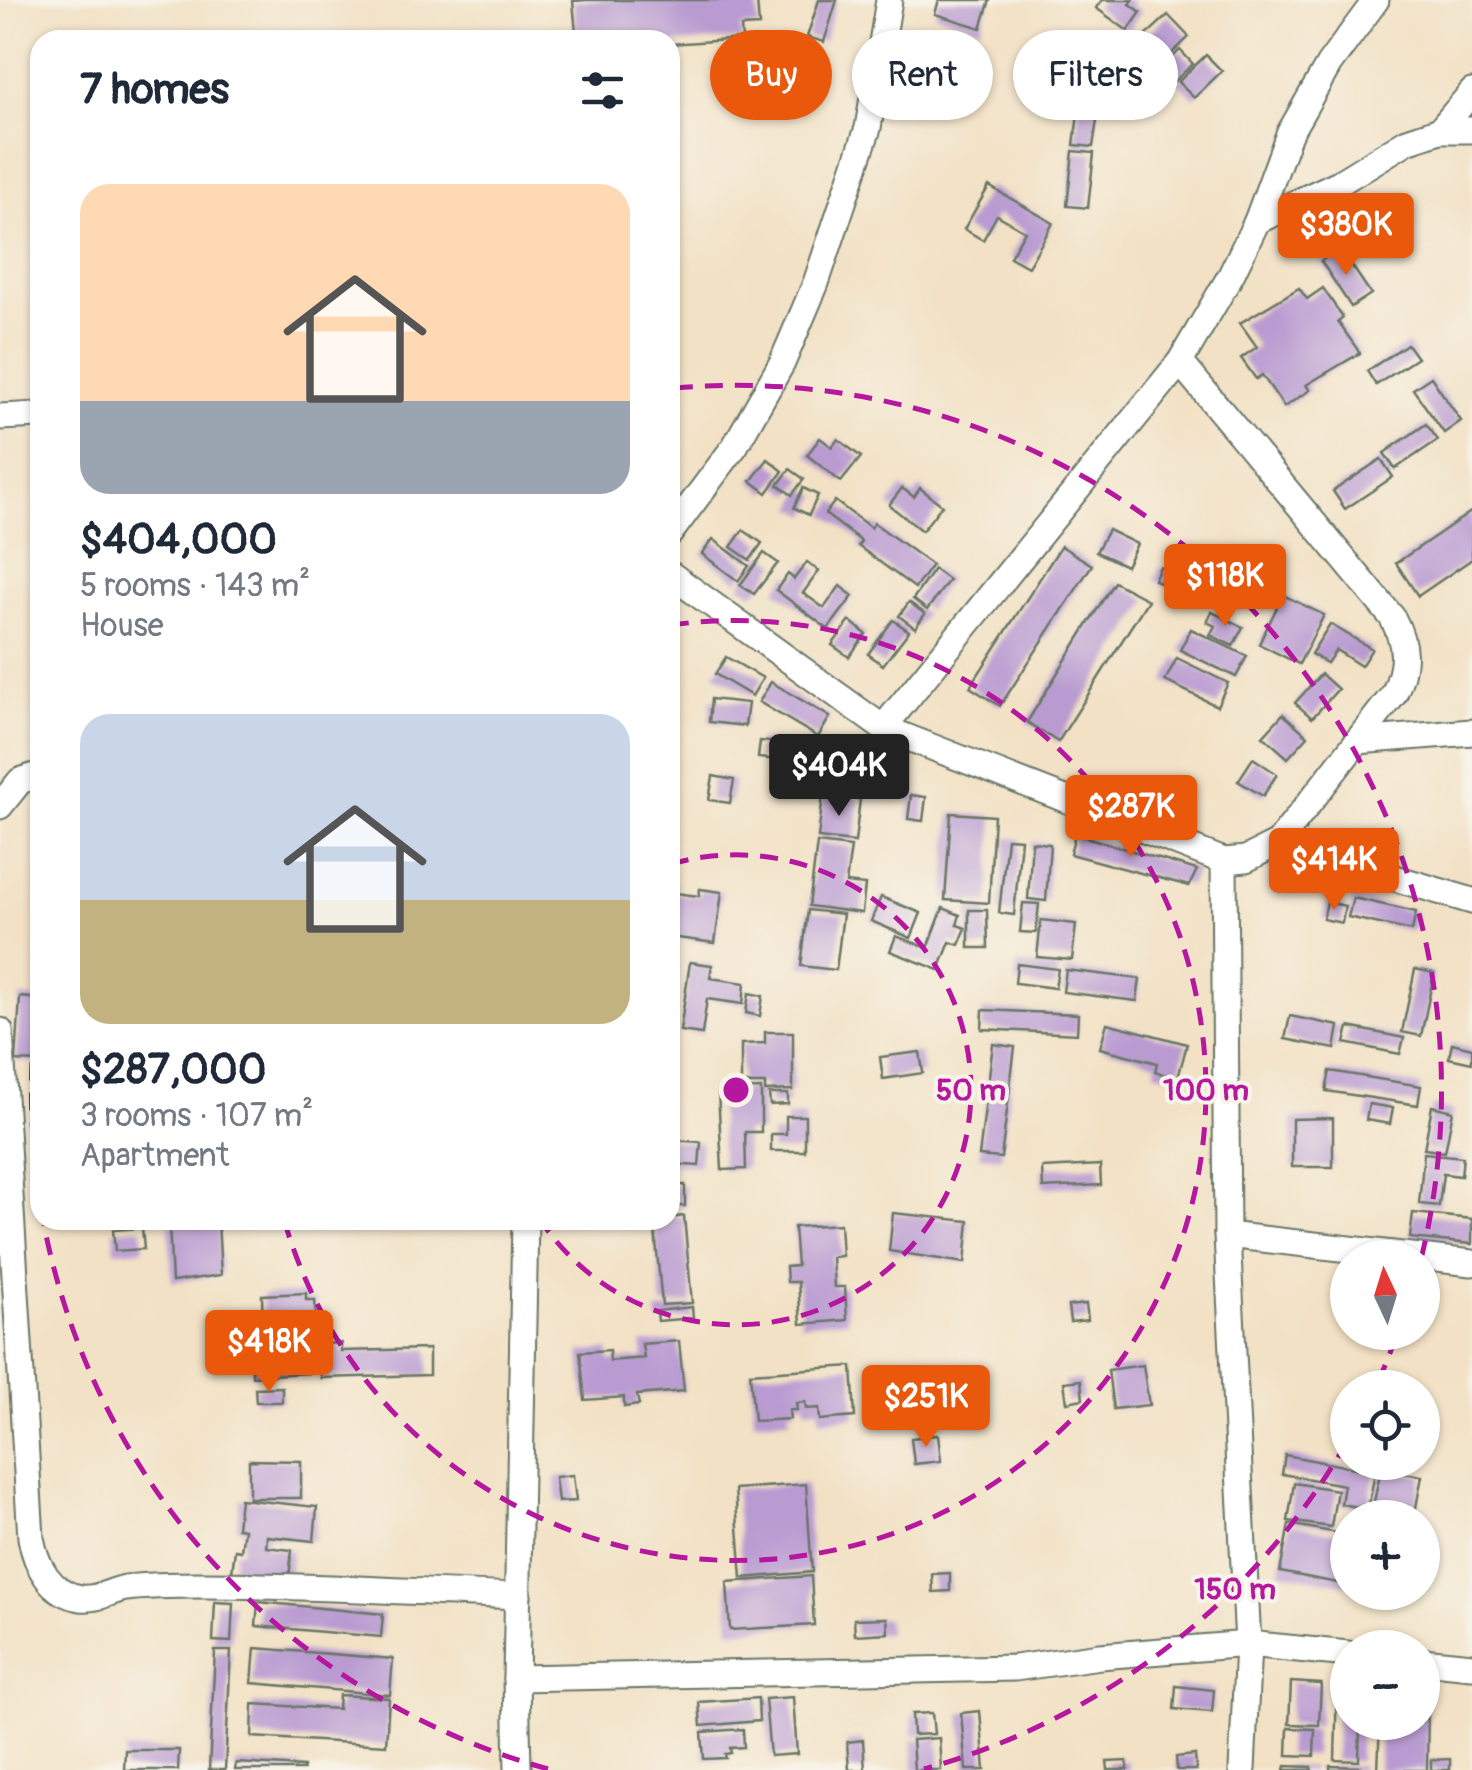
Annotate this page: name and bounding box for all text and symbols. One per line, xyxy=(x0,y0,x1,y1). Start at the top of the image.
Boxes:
chip: Buy xyxy=(710,30,832,120)
chip: Rent xyxy=(852,30,993,120)
chip: Filters xyxy=(1013,30,1178,120)
icon: filters xyxy=(575,63,630,118)
text: 7 homes xyxy=(80,64,229,116)
pin: $380K xyxy=(1276,193,1416,278)
text: $380K xyxy=(1300,205,1392,245)
icon: home xyxy=(265,249,445,429)
text: $404,000 xyxy=(80,514,277,566)
pin: $118K xyxy=(1155,544,1295,629)
text: $118K xyxy=(1186,556,1264,596)
text: 5 rooms · 143 m² xyxy=(80,566,310,606)
text: House xyxy=(80,606,164,646)
pin: $404K xyxy=(769,734,909,819)
text: $404K xyxy=(791,746,887,786)
pin: $287K xyxy=(1061,775,1201,860)
icon: home xyxy=(265,779,445,959)
text: $287K xyxy=(1087,787,1175,827)
pin: $414K xyxy=(1264,828,1404,913)
text: $414K xyxy=(1291,840,1377,880)
text: $287,000 xyxy=(80,1044,266,1096)
centre of rings xyxy=(718,1072,754,1108)
text: 50 m xyxy=(936,1072,1006,1109)
text: 100 m xyxy=(1163,1072,1249,1109)
text: 3 rooms · 107 m² xyxy=(80,1096,313,1136)
text: Apartment xyxy=(80,1136,229,1176)
north arrow xyxy=(1330,1240,1440,1350)
map controls xyxy=(1330,1240,1440,1740)
pin: $418K xyxy=(199,1310,339,1395)
text: $418K xyxy=(227,1322,311,1362)
pin: $251K xyxy=(856,1365,996,1450)
button: locate xyxy=(1330,1370,1440,1480)
text: $251K xyxy=(884,1377,968,1417)
button: + xyxy=(1330,1500,1440,1610)
text: 150 m xyxy=(1194,1571,1276,1608)
button: − xyxy=(1330,1630,1440,1740)

